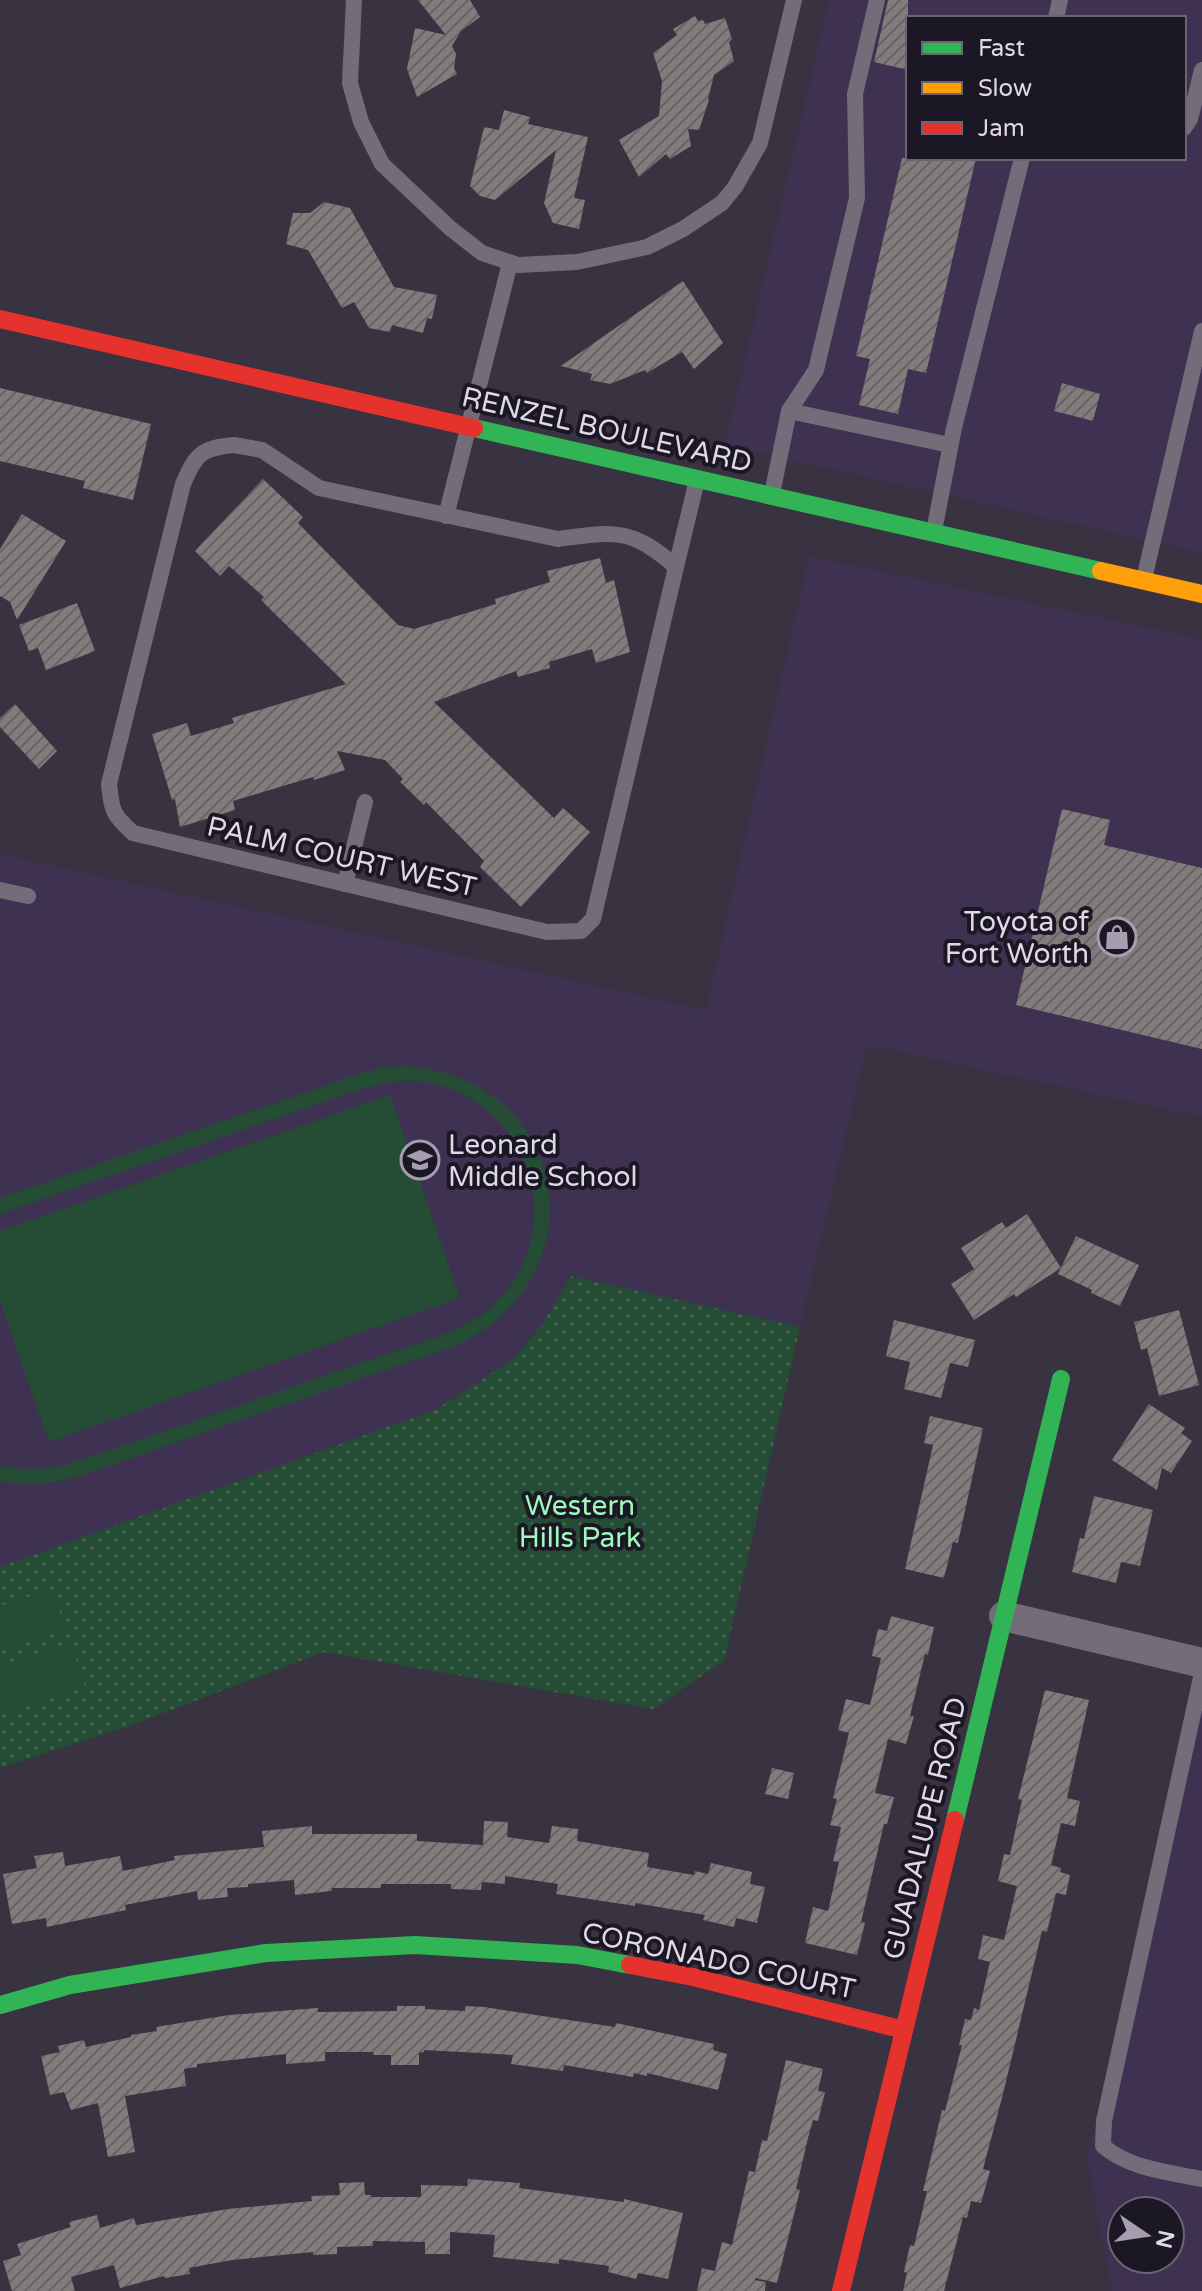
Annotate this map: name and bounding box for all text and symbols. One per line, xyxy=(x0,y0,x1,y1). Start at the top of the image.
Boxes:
legend xyxy=(906,16,1186,160)
text: Fast xyxy=(978,34,1025,63)
text: Slow xyxy=(978,74,1032,103)
text: Jam xyxy=(978,114,1025,143)
street label: RENZEL BOULEVARD xyxy=(458,380,755,480)
street label: PALM COURT WEST xyxy=(204,809,480,905)
place label: Toyota of Fort Worth xyxy=(945,905,1089,971)
shop icon: Toyota of Fort Worth xyxy=(1096,916,1138,958)
place label: Leonard Middle School xyxy=(448,1128,637,1194)
school or university icon: Leonard Middle School xyxy=(399,1139,441,1181)
park label: Western Hills Park xyxy=(519,1489,641,1555)
street label: GUADALUPE ROAD xyxy=(876,1694,974,1963)
street label: CORONADO COURT xyxy=(579,1915,859,2007)
north arrow xyxy=(1106,2195,1186,2275)
text: N xyxy=(1150,2228,1179,2251)

